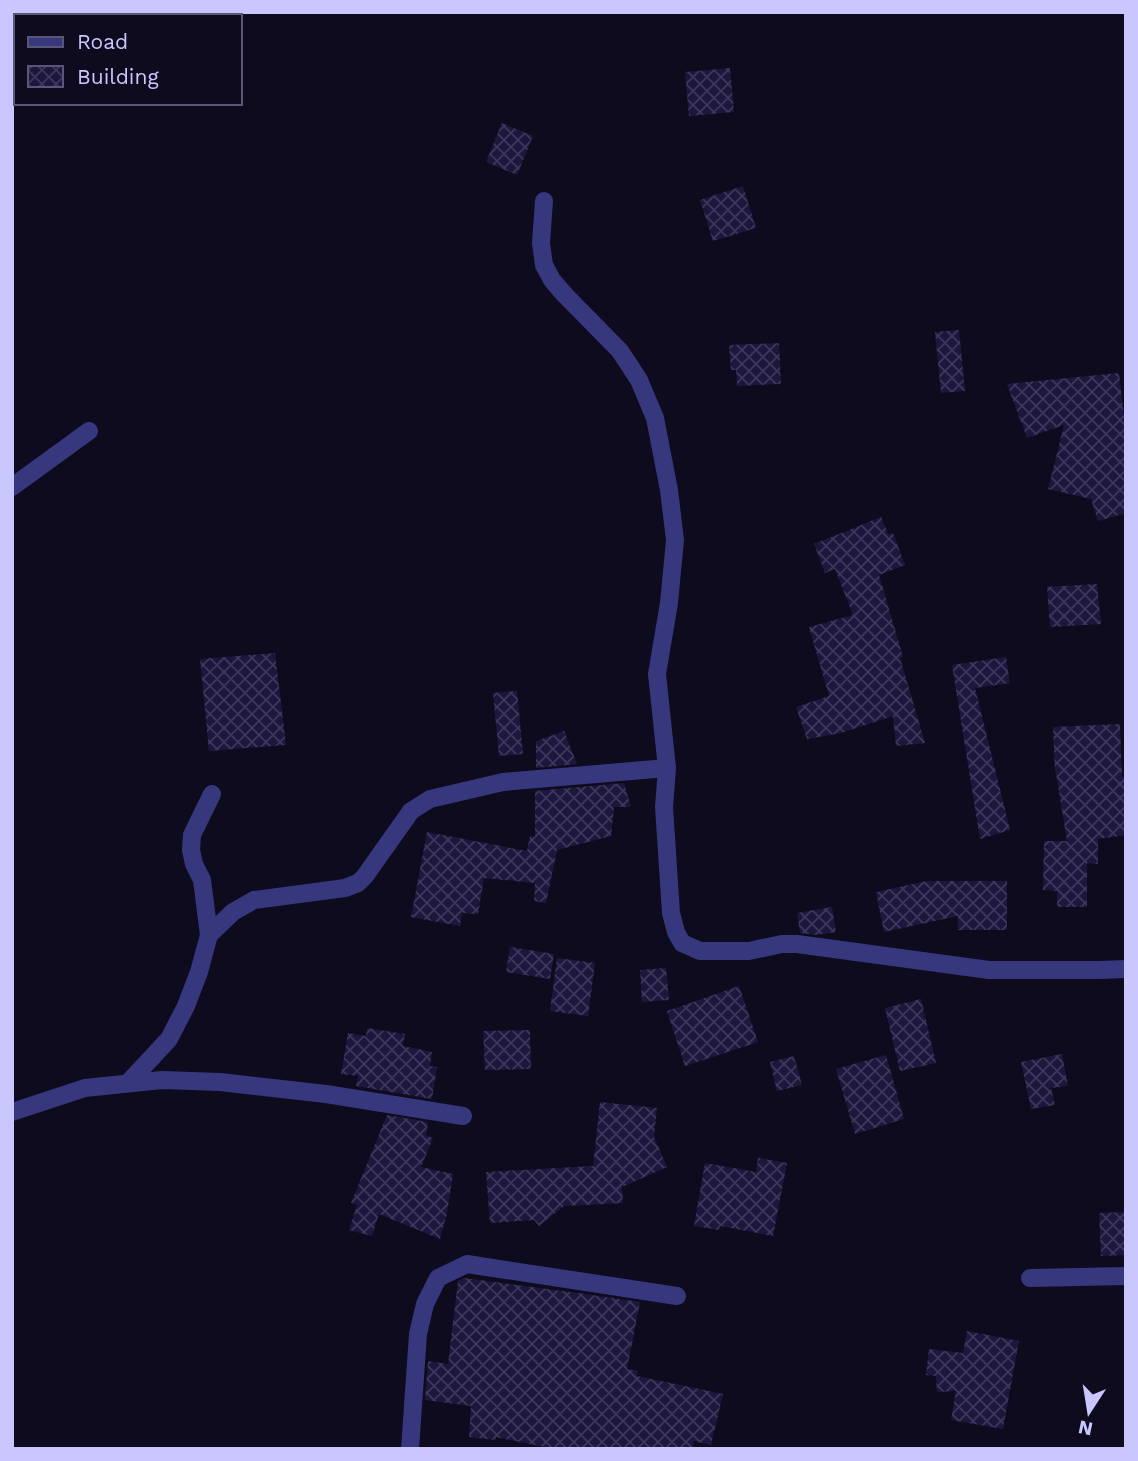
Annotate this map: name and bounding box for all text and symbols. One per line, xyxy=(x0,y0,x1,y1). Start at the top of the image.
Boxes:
legend xyxy=(14,14,242,105)
text: Road xyxy=(77,29,128,54)
text: Building xyxy=(77,64,159,89)
north arrow xyxy=(1054,1377,1124,1447)
text: N xyxy=(1076,1415,1095,1441)

